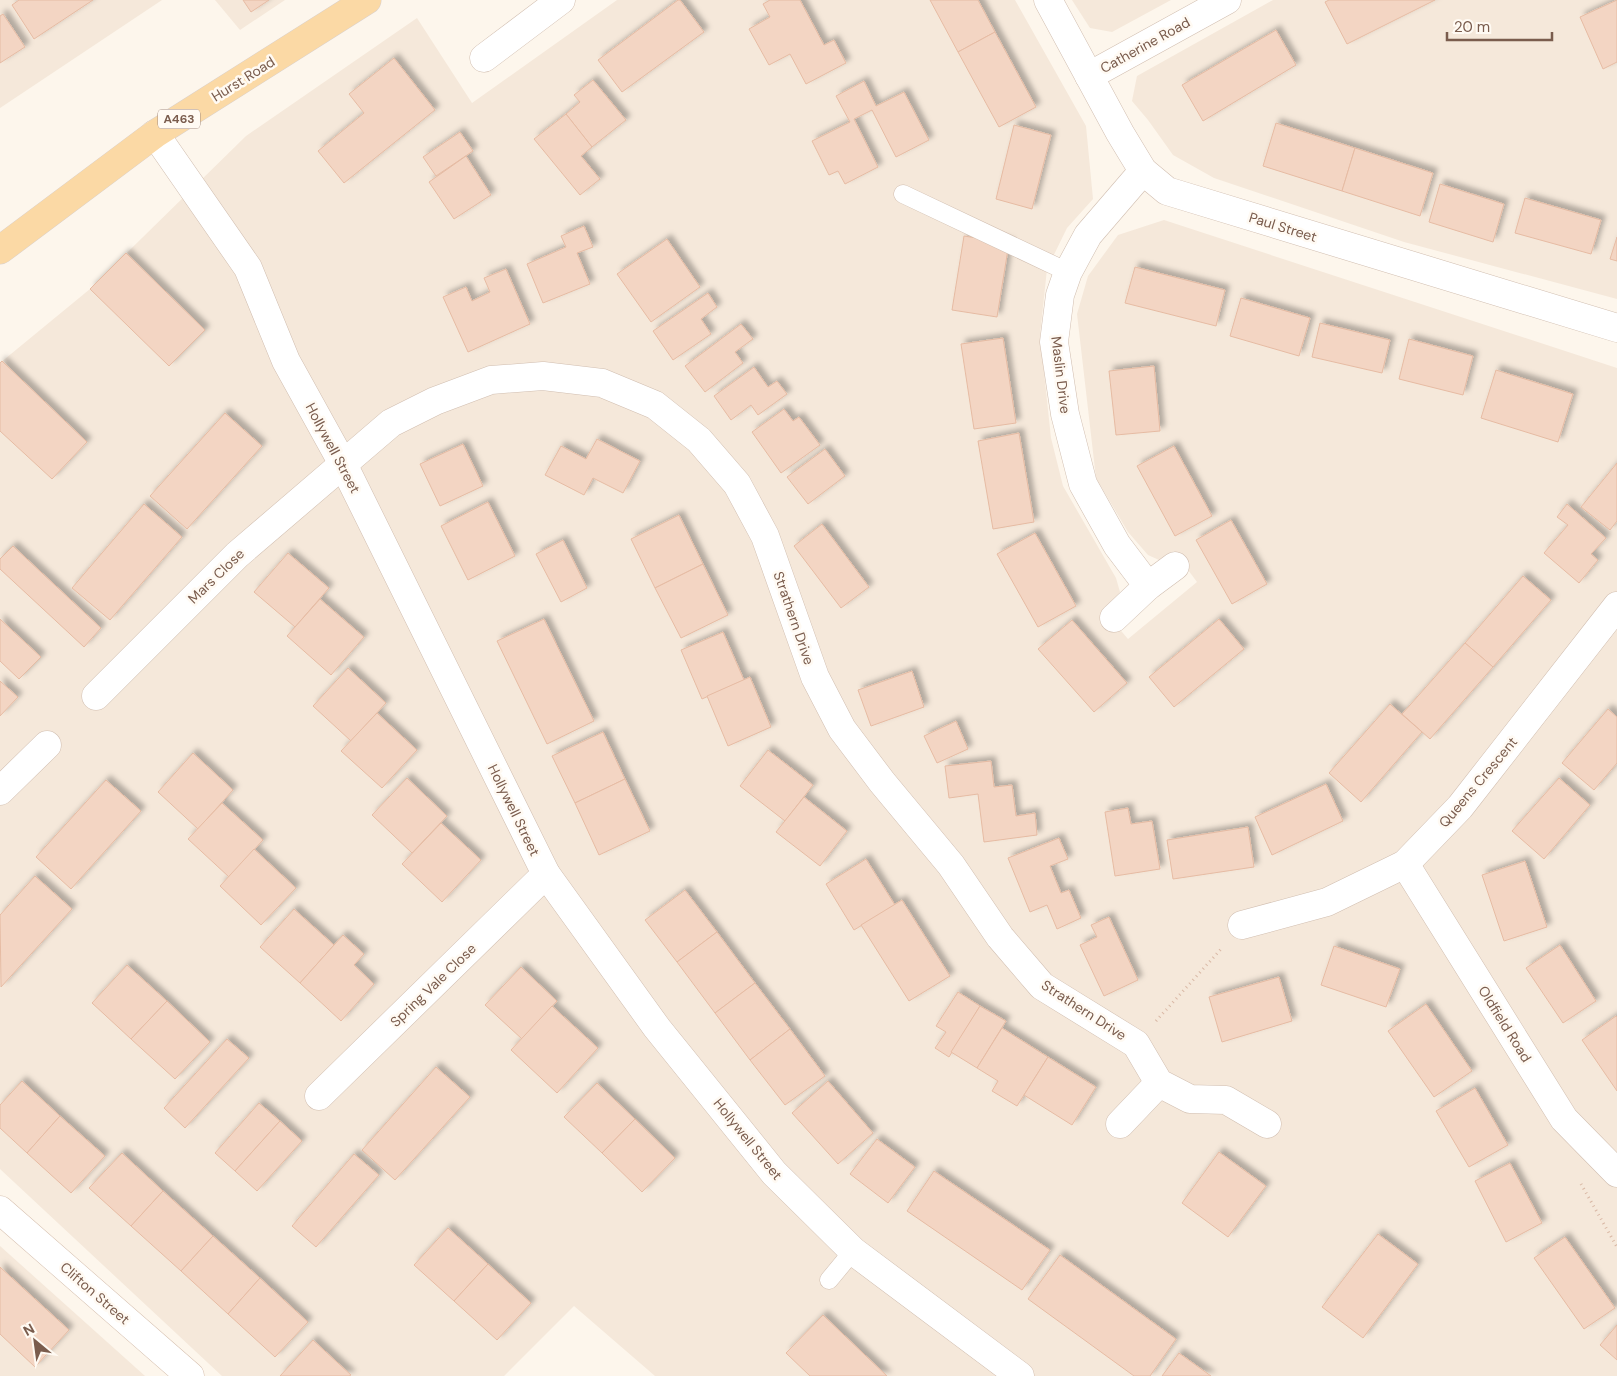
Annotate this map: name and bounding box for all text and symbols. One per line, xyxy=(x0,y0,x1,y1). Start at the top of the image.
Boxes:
scale bar xyxy=(1447,10,1552,42)
street label: Catherine Road xyxy=(1097,13,1193,77)
text: 20 m xyxy=(1454,17,1490,37)
street label: Hurst Road xyxy=(208,52,278,106)
road number: A463 xyxy=(158,110,200,128)
street label: Paul Street xyxy=(1247,208,1319,246)
street label: Maslin Drive xyxy=(1047,335,1075,415)
street label: Hollywell Street xyxy=(302,400,364,496)
street label: Mars Close xyxy=(184,545,248,607)
street label: Strathern Drive xyxy=(770,569,818,667)
street label: Queens Crescent xyxy=(1435,733,1521,831)
street label: Hollywell Street xyxy=(484,761,544,859)
street label: Spring Vale Close xyxy=(386,939,480,1031)
street label: Strathern Drive xyxy=(1038,976,1130,1044)
street label: Oldfield Road xyxy=(1474,982,1536,1066)
street label: Hollywell Street xyxy=(710,1095,786,1183)
street label: Clifton Street xyxy=(57,1258,133,1328)
north arrow xyxy=(10,1316,60,1366)
text: N xyxy=(20,1319,38,1340)

